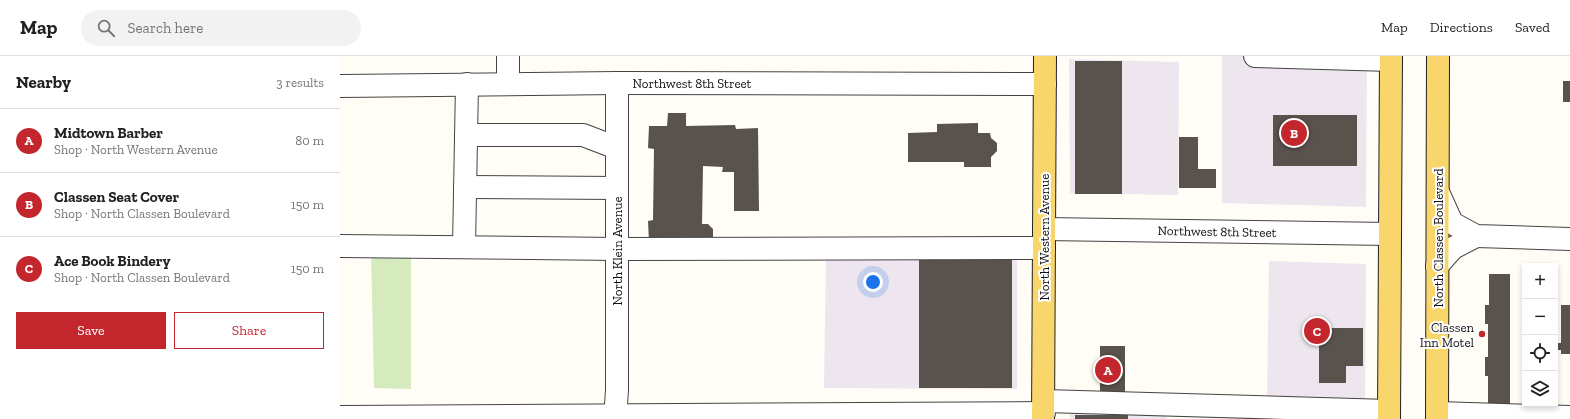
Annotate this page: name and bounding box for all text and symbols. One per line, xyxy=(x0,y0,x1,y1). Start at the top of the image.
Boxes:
search box xyxy=(81,10,361,46)
text: Map xyxy=(20,16,57,39)
icon: search xyxy=(95,17,117,39)
text: Search here xyxy=(127,19,203,37)
text: Map xyxy=(1381,19,1408,36)
text: Directions xyxy=(1430,19,1493,36)
text: Saved xyxy=(1515,19,1550,36)
text: Nearby xyxy=(16,72,71,92)
text: 3 results xyxy=(276,75,324,90)
street label: Northwest 8th Street xyxy=(633,76,752,91)
pin: B xyxy=(1281,118,1307,148)
text: Midtown Barber xyxy=(54,124,163,142)
text: A xyxy=(25,133,33,148)
text: 80 m xyxy=(295,133,324,148)
text: Shop · North Western Avenue xyxy=(54,142,218,157)
street label: North Classen Boulevard xyxy=(1431,168,1446,308)
street label: North Western Avenue xyxy=(1037,174,1052,300)
text: Classen Seat Cover xyxy=(54,188,179,206)
street label: North Klein Avenue xyxy=(610,196,625,306)
text: B xyxy=(25,197,33,212)
text: 150 m xyxy=(291,197,324,212)
text: Shop · North Classen Boulevard xyxy=(54,206,230,221)
street label: Northwest 8th Street xyxy=(1157,223,1277,240)
text: Ace Book Bindery xyxy=(54,252,170,270)
text: C xyxy=(25,261,33,276)
text: 150 m xyxy=(291,261,324,276)
map controls xyxy=(1522,263,1558,407)
button: + xyxy=(1522,263,1558,299)
text: Shop · North Classen Boulevard xyxy=(54,270,230,285)
your location xyxy=(863,272,883,292)
button: − xyxy=(1522,299,1558,335)
button: Save xyxy=(16,312,166,349)
button: Share xyxy=(174,312,324,349)
pin: C xyxy=(1304,316,1330,346)
place label: Classen Inn Motel xyxy=(1420,320,1475,350)
marker: Classen Inn Motel xyxy=(1477,329,1487,339)
button: locate xyxy=(1522,335,1558,371)
pin: A xyxy=(1095,355,1121,385)
button: layers xyxy=(1522,371,1558,407)

